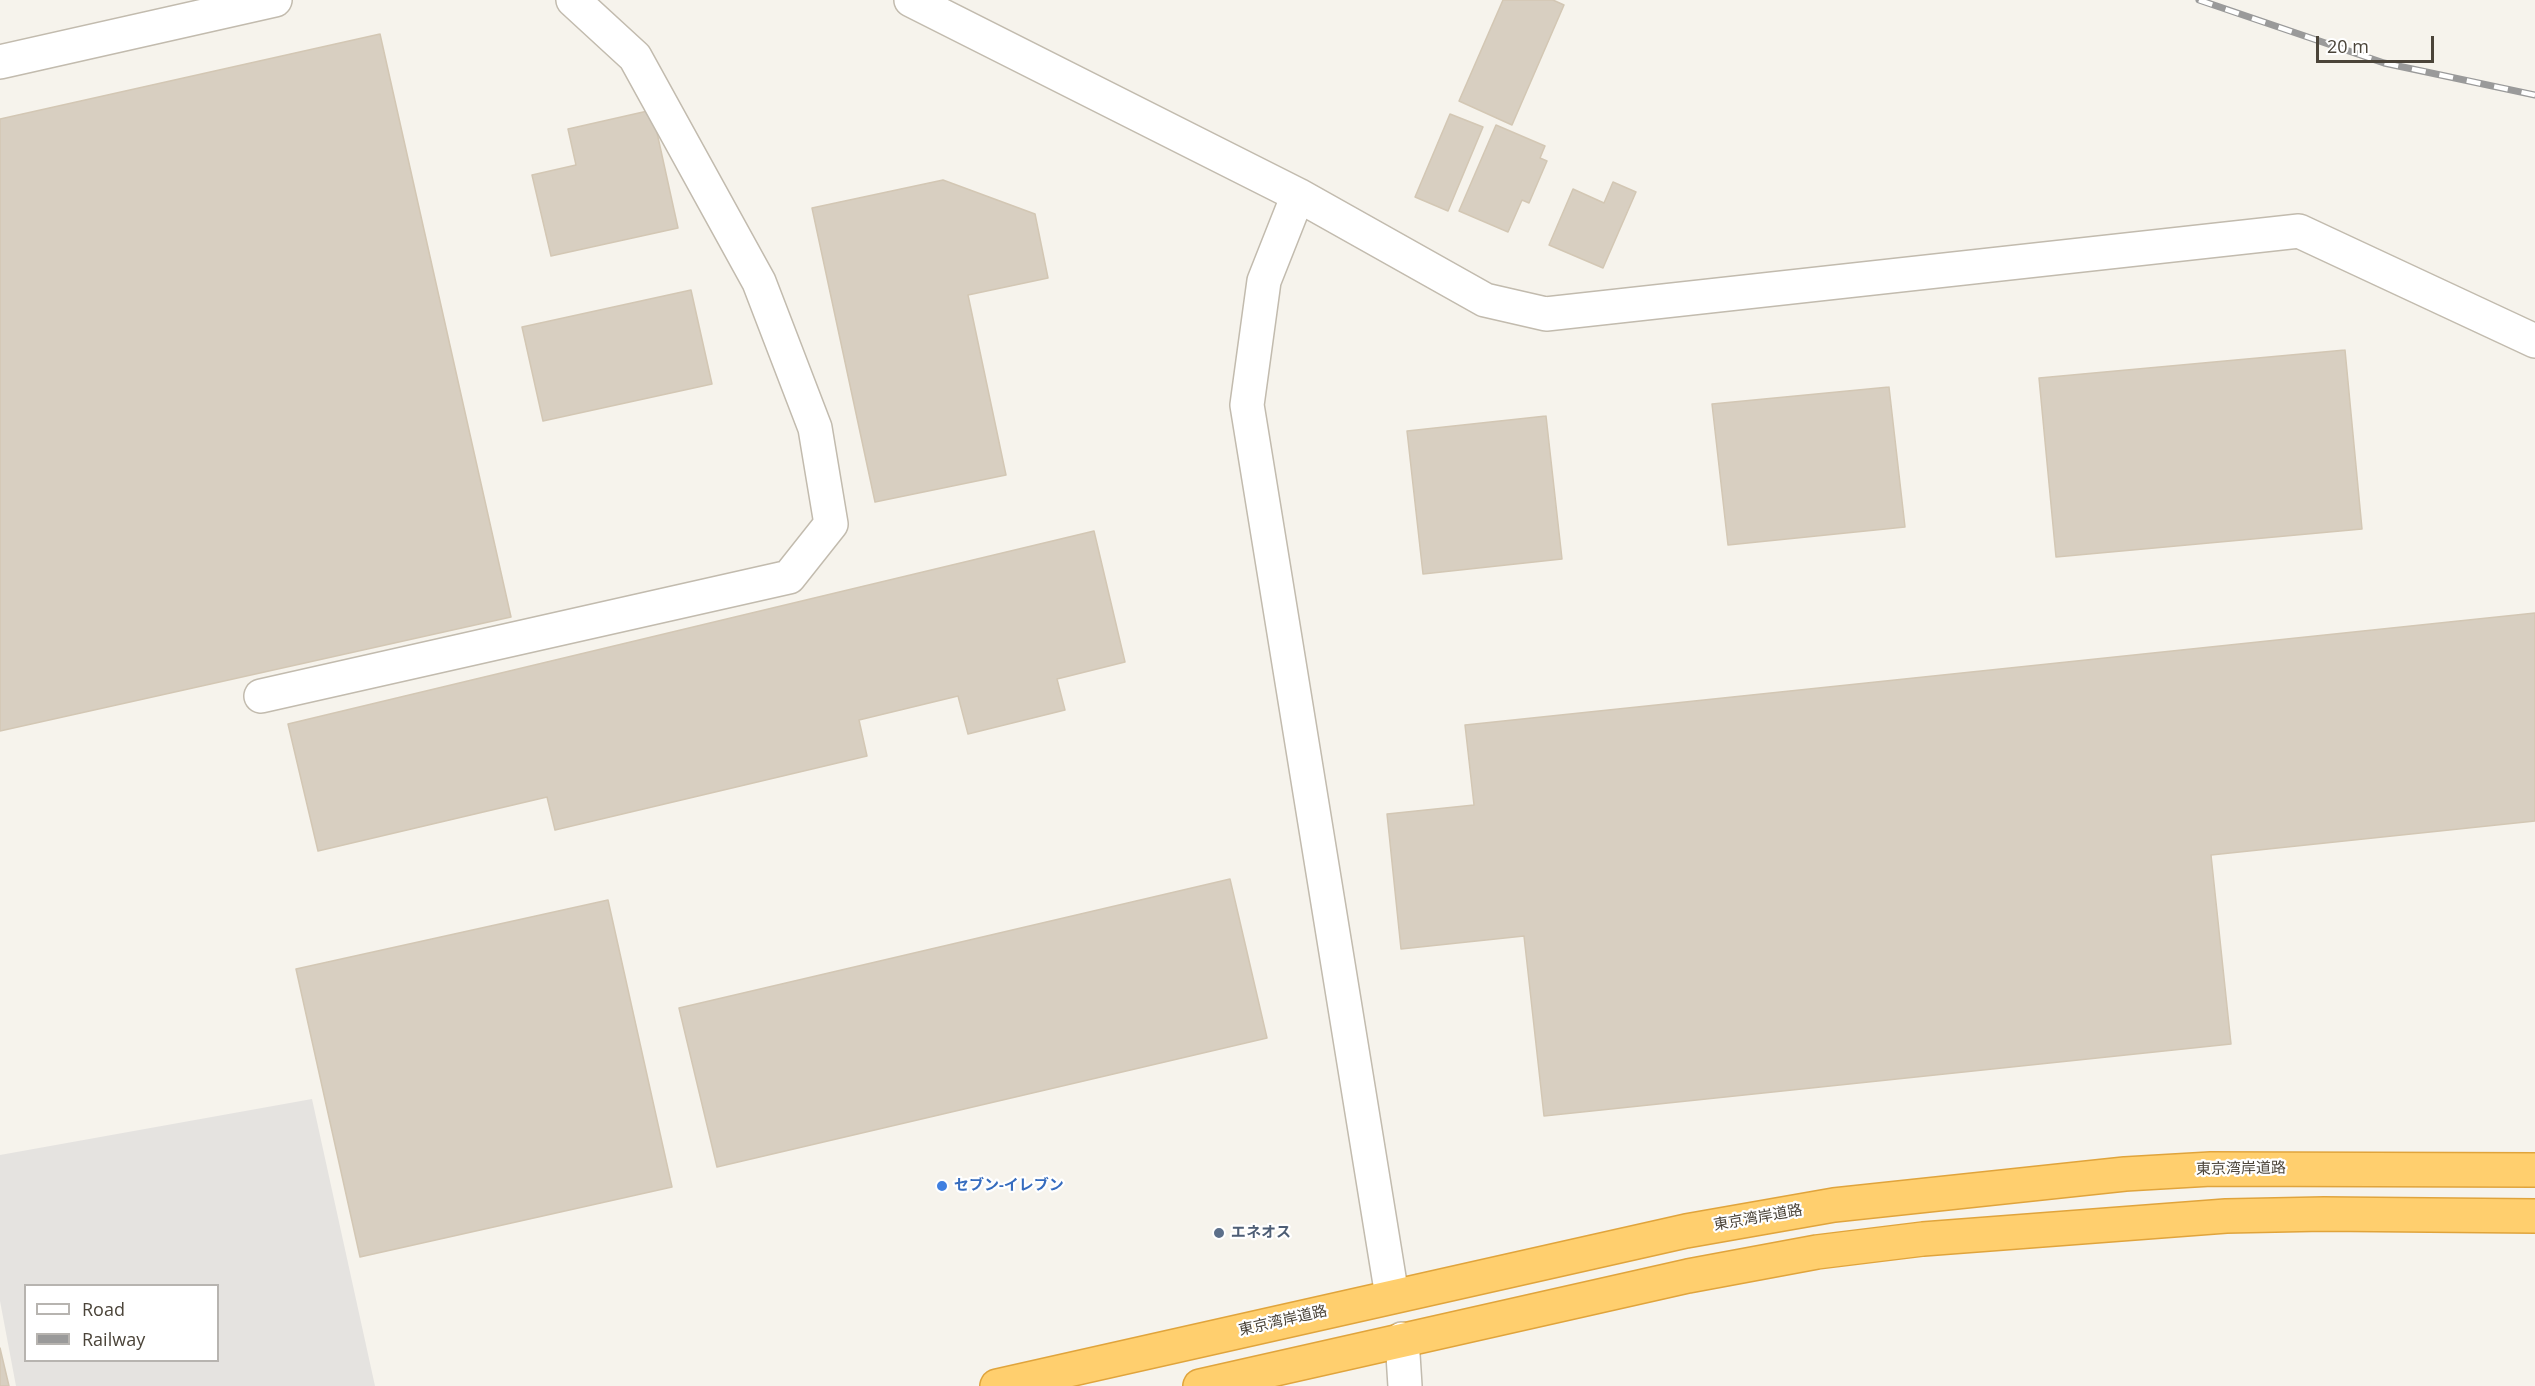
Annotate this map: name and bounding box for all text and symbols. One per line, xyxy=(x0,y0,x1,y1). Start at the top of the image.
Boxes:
scale bar xyxy=(2319,24,2438,62)
text: 20 m xyxy=(2327,34,2369,58)
street label: 東京湾岸道路 xyxy=(2196,1159,2286,1179)
place label: セブン-イレブン xyxy=(954,1177,1064,1195)
marker: セブン-イレブン xyxy=(935,1179,949,1193)
street label: 東京湾岸道路 xyxy=(1712,1201,1804,1235)
place label: エネオス xyxy=(1231,1224,1291,1242)
marker: エネオス xyxy=(1212,1226,1226,1240)
legend xyxy=(24,1284,219,1362)
text: Road xyxy=(82,1297,125,1321)
street label: 東京湾岸道路 xyxy=(1237,1302,1329,1340)
text: Railway xyxy=(82,1327,145,1351)

